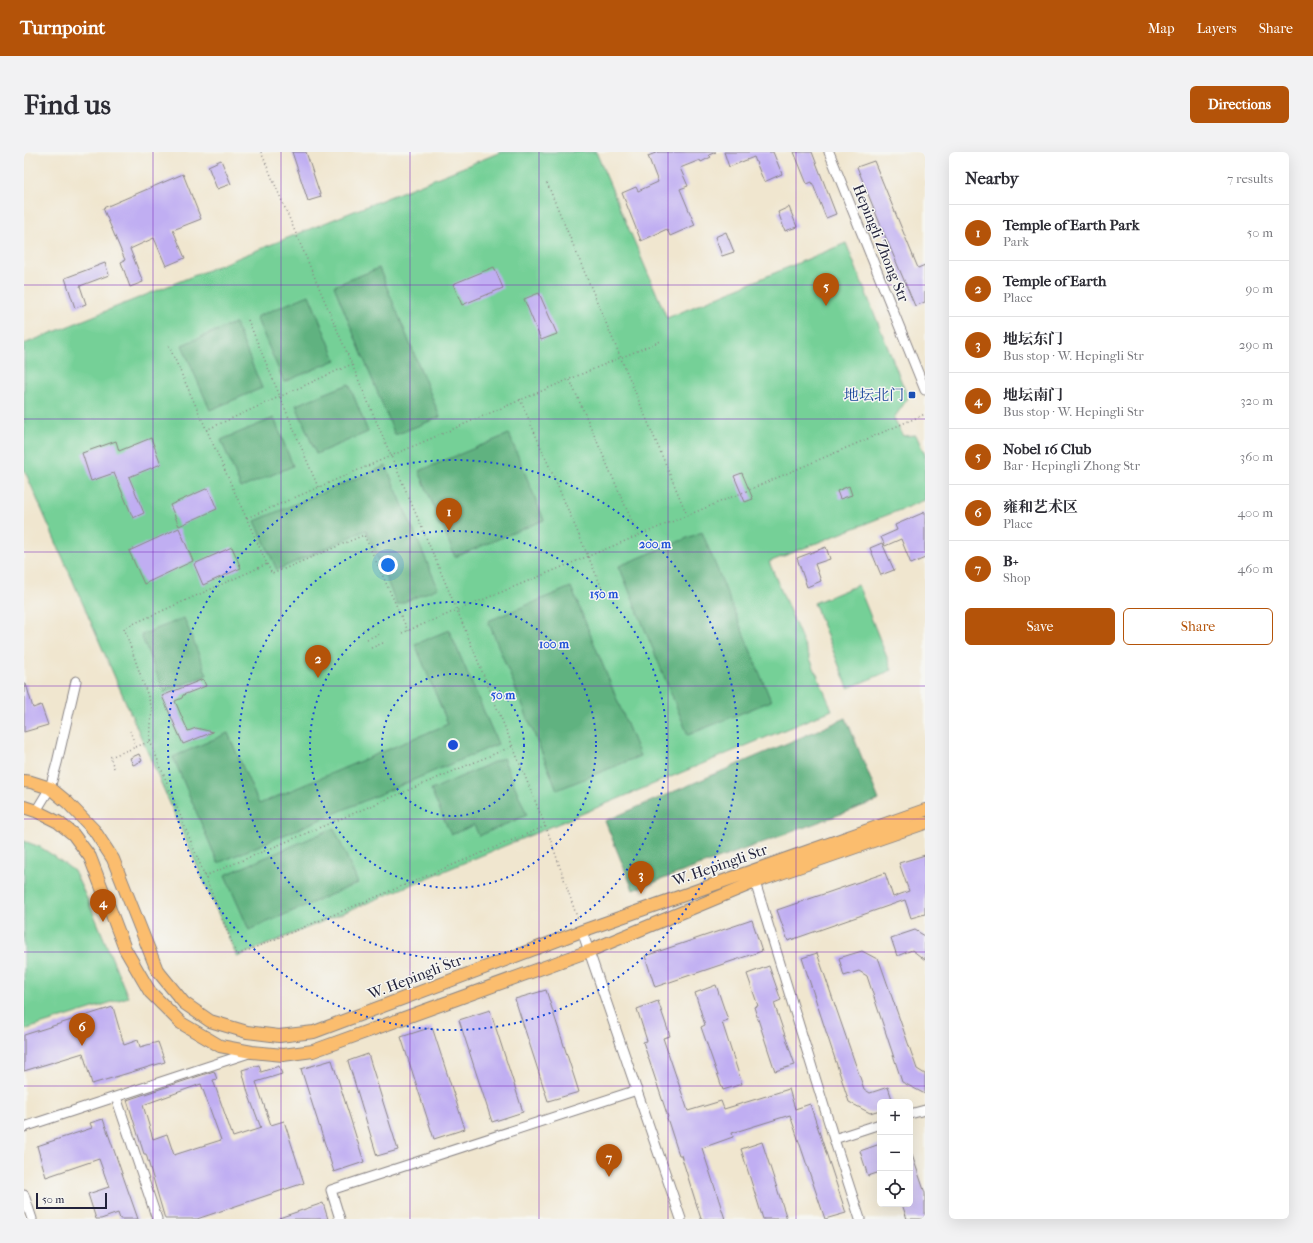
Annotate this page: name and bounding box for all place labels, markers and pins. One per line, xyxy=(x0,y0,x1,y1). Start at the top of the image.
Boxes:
pin: 5 xyxy=(813,273,839,306)
place label: 地坛北门 xyxy=(844,386,904,404)
marker: 地坛北门 xyxy=(907,390,917,400)
pin: 1 xyxy=(436,498,462,531)
pin: 2 xyxy=(305,645,331,678)
centre of rings xyxy=(446,738,460,752)
pin: 3 xyxy=(628,861,654,894)
pin: 4 xyxy=(90,889,116,922)
pin: 6 xyxy=(69,1013,95,1046)
pin: 7 xyxy=(596,1144,622,1177)

